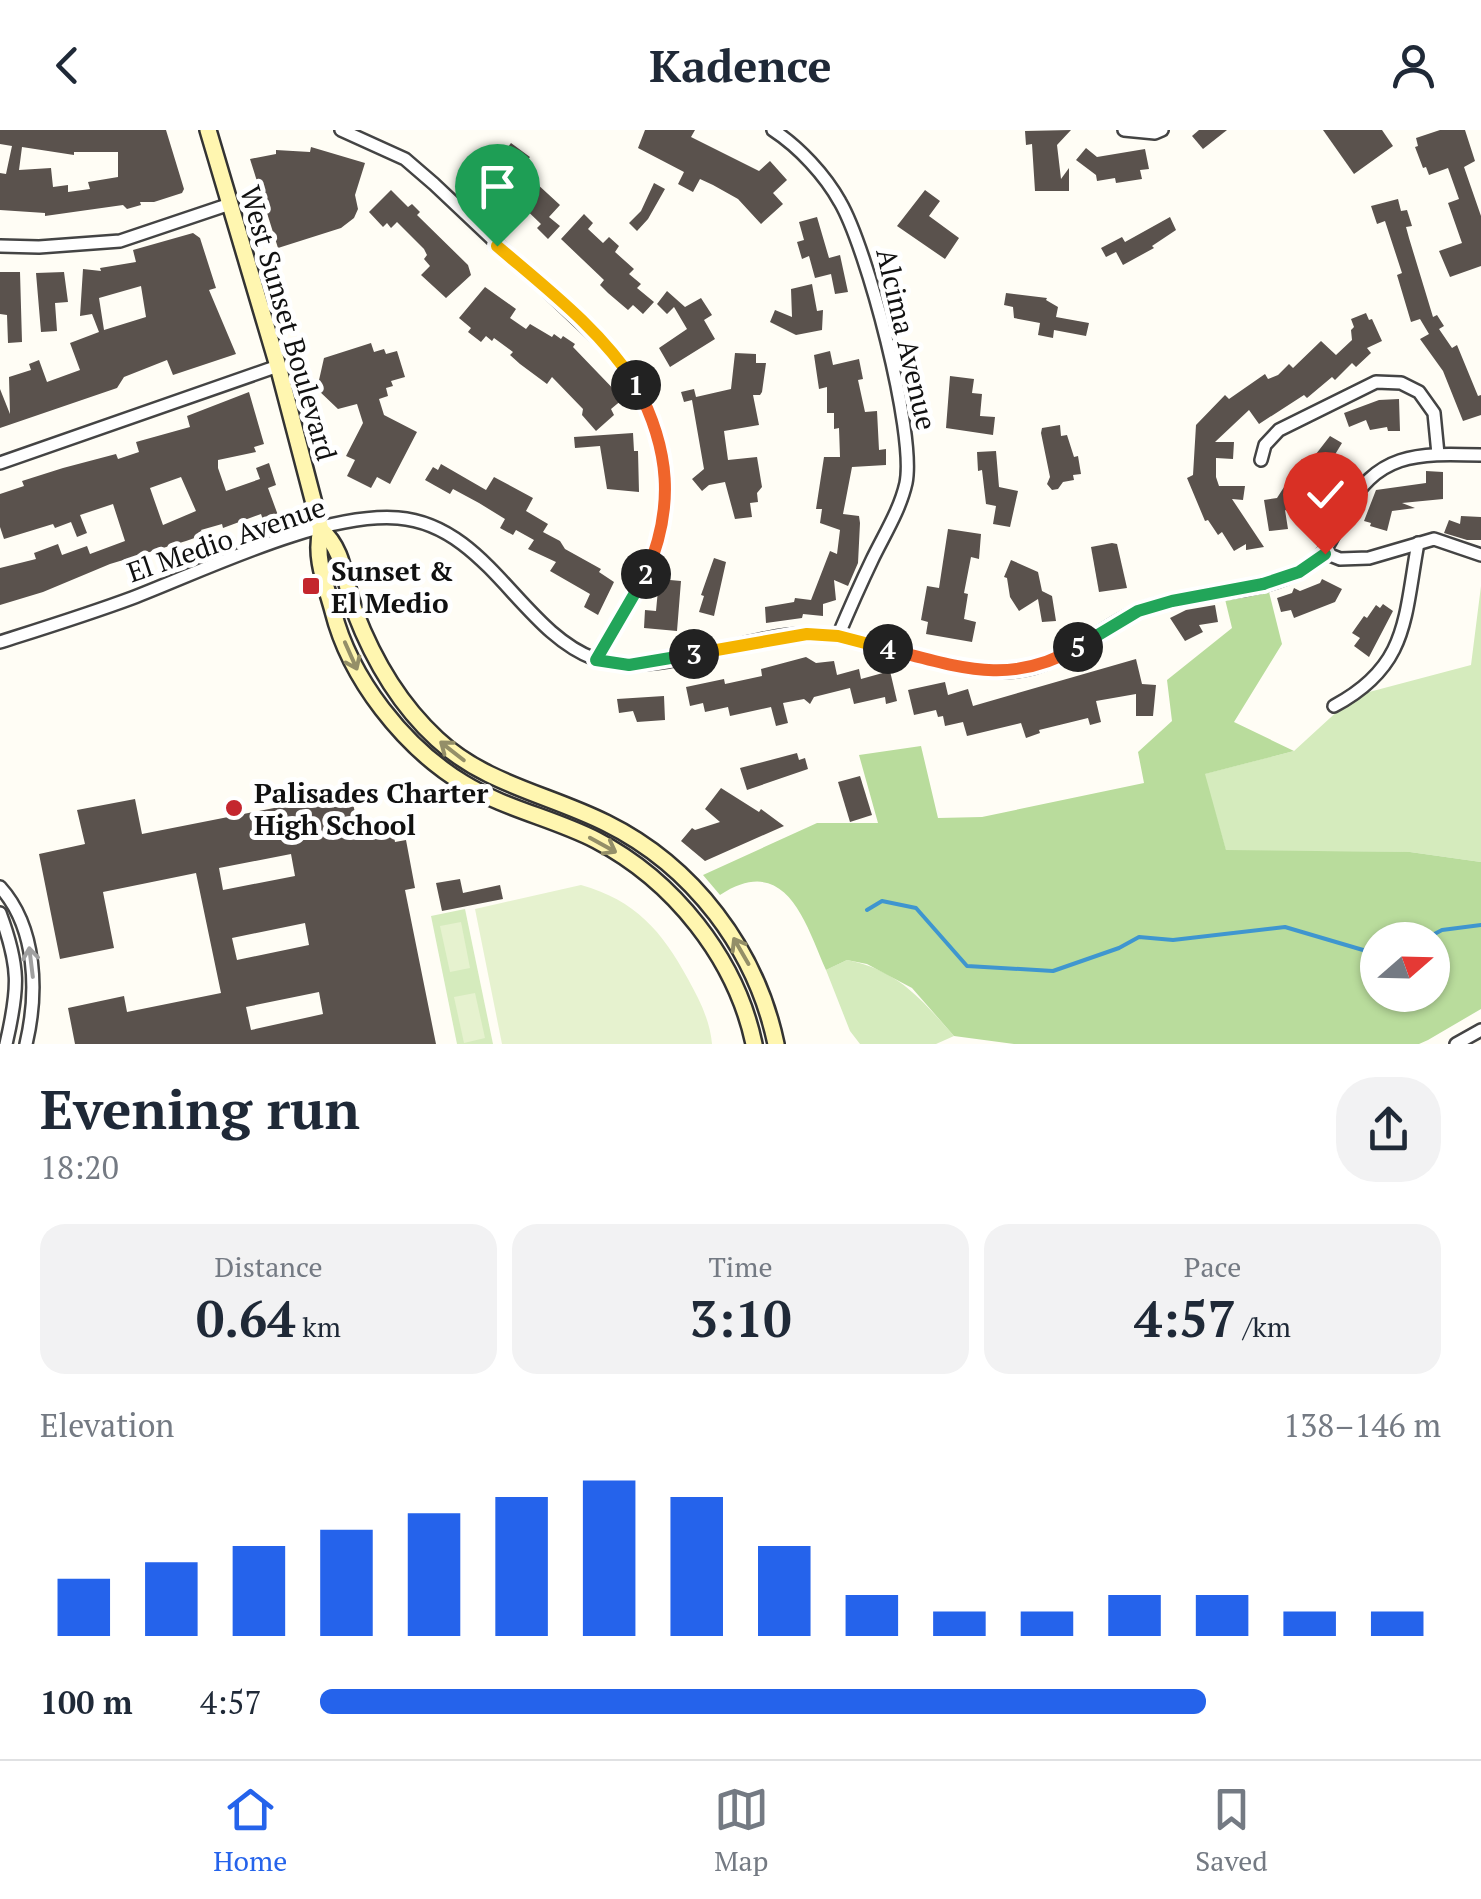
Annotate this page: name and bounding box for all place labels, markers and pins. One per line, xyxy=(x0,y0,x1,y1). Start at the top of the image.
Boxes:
pin xyxy=(455,144,540,247)
pin: 1 xyxy=(611,360,661,410)
pin xyxy=(1283,452,1368,555)
pin: 2 xyxy=(621,549,671,599)
place label: Sunset & El Medio xyxy=(331,552,454,621)
marker: Sunset & El Medio xyxy=(300,575,322,597)
pin: 5 xyxy=(1053,622,1103,672)
pin: 4 xyxy=(863,624,913,674)
pin: 3 xyxy=(669,629,719,679)
place label: Palisades Charter High School xyxy=(254,774,488,843)
marker: Palisades Charter High School xyxy=(223,797,245,819)

